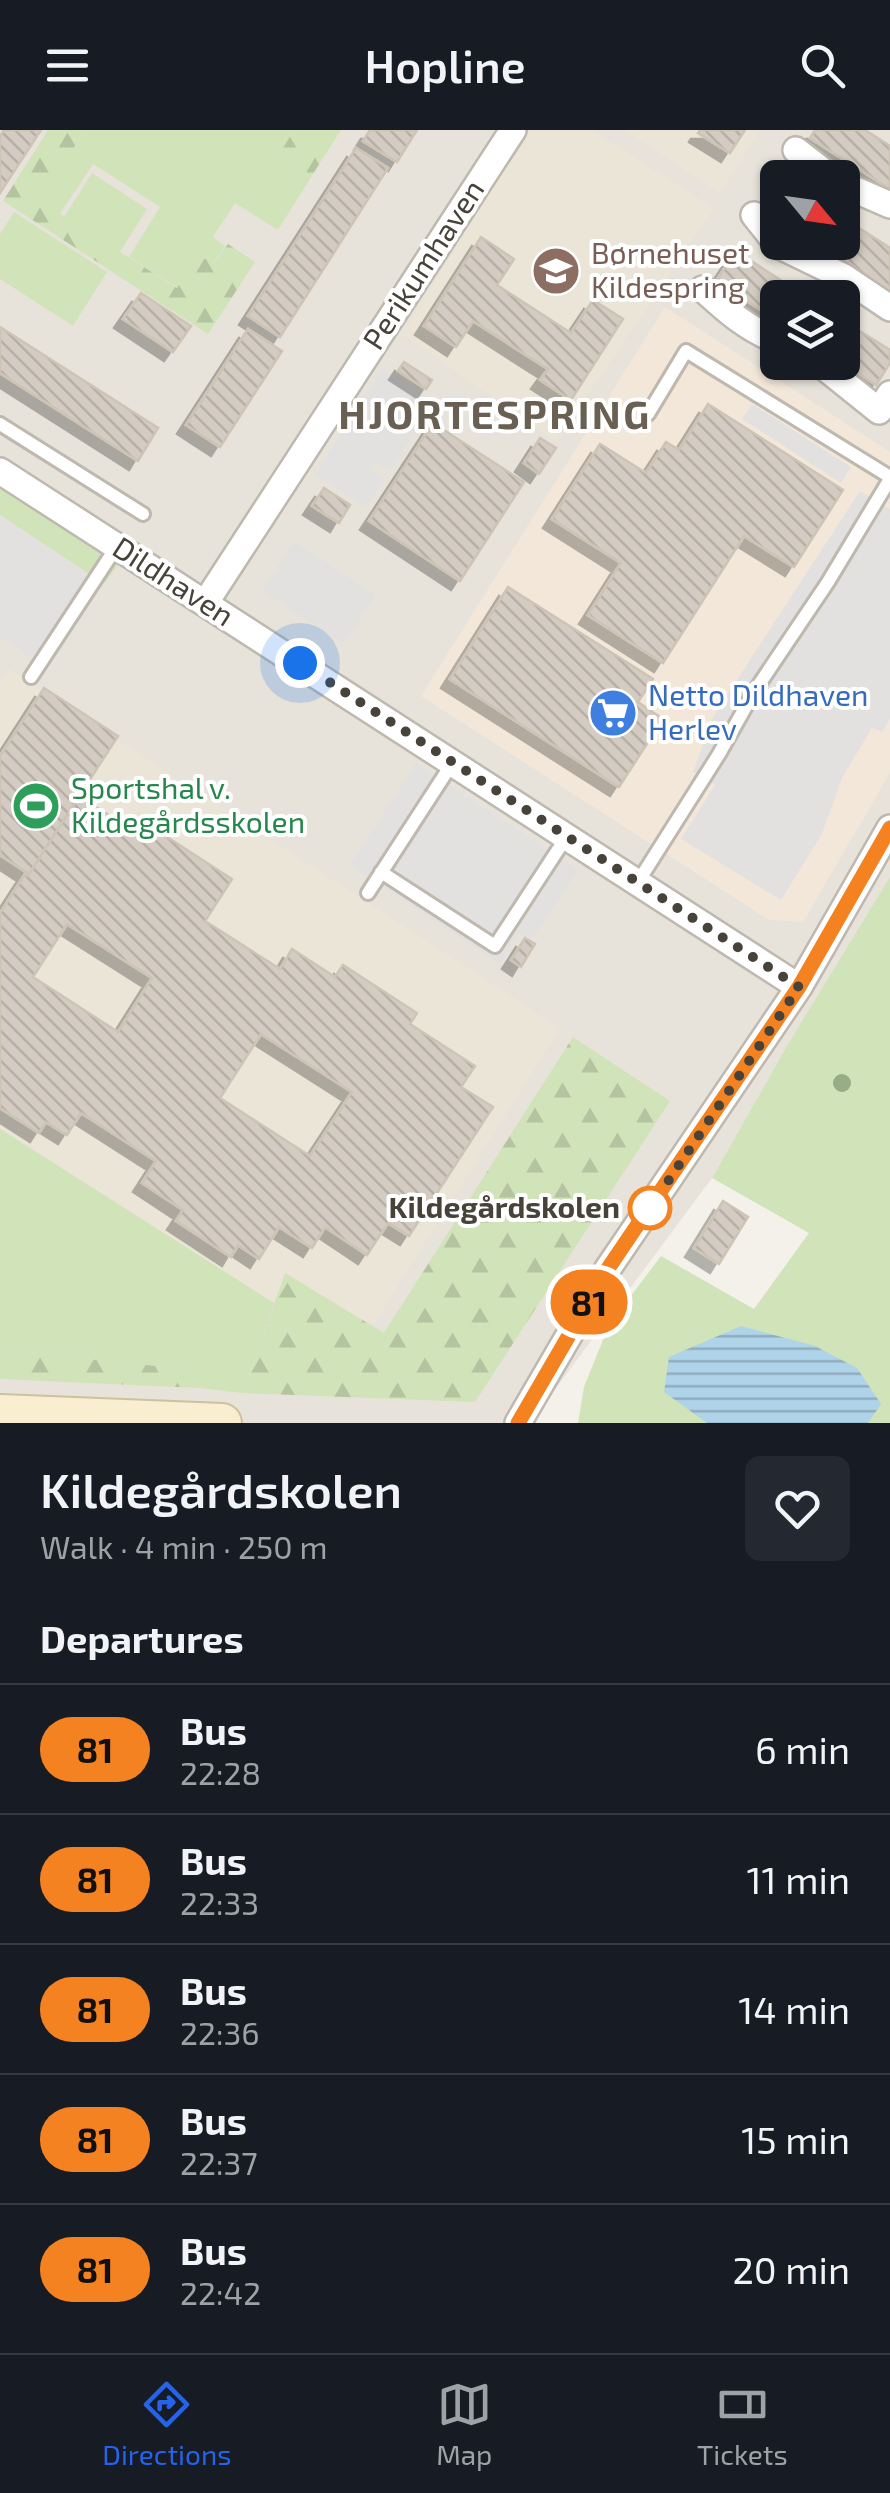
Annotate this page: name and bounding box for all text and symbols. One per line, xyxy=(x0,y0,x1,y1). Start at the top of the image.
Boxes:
icon: menu xyxy=(40,38,95,93)
text: Hopline xyxy=(365,38,525,92)
icon: search xyxy=(795,38,850,93)
north arrow xyxy=(760,160,860,260)
map controls xyxy=(760,160,860,380)
street label: Perikumhaven xyxy=(354,172,490,355)
place label: Børnehuset Kildespring xyxy=(591,234,750,304)
school or university icon: Børnehuset Kildespring xyxy=(530,245,582,297)
button: layers xyxy=(760,280,860,380)
district label: HJORTESPRING xyxy=(338,389,652,437)
street label: Dildhaven xyxy=(107,528,241,633)
your location xyxy=(275,638,325,688)
place label: Netto Dildhaven Herlev xyxy=(648,676,868,746)
supermarket icon: Netto Dildhaven Herlev xyxy=(587,687,639,739)
place label: Sportshal v. Kildegårdsskolen xyxy=(71,769,305,839)
sports icon: Sportshal v. Kildegårdsskolen xyxy=(10,780,62,832)
marker: Kildegårdskolen xyxy=(629,1187,671,1229)
place label: Kildegårdskolen xyxy=(388,1188,620,1224)
line badge: 81 xyxy=(544,1270,634,1334)
text: 81 xyxy=(571,1281,607,1323)
button: heart xyxy=(745,1456,850,1561)
text: Kildegårdskolen xyxy=(40,1460,402,1518)
text: Walk · 4 min · 250 m xyxy=(40,1527,328,1565)
text: Departures xyxy=(40,1615,244,1661)
text: Bus xyxy=(180,1707,247,1753)
text: 6 min xyxy=(755,1726,850,1772)
text: 81 xyxy=(77,1728,113,1770)
text: 22:28 xyxy=(180,1753,261,1791)
text: Bus xyxy=(180,1837,247,1883)
text: 11 min xyxy=(746,1856,850,1902)
text: 81 xyxy=(77,1858,113,1900)
text: 22:33 xyxy=(180,1883,259,1921)
text: Bus xyxy=(180,1967,247,2013)
text: 14 min xyxy=(738,1986,850,2032)
text: 81 xyxy=(77,1988,113,2030)
text: 22:36 xyxy=(180,2013,260,2051)
text: Bus xyxy=(180,2097,247,2143)
text: 15 min xyxy=(741,2116,850,2162)
text: 81 xyxy=(77,2118,113,2160)
text: 22:37 xyxy=(180,2143,258,2181)
text: Bus xyxy=(180,2227,247,2273)
text: 20 min xyxy=(732,2246,850,2292)
text: 81 xyxy=(77,2248,113,2290)
text: 22:42 xyxy=(180,2273,261,2311)
tab: Directions xyxy=(102,2377,231,2471)
tab: Map xyxy=(436,2377,492,2471)
tab: Tickets xyxy=(697,2377,788,2471)

